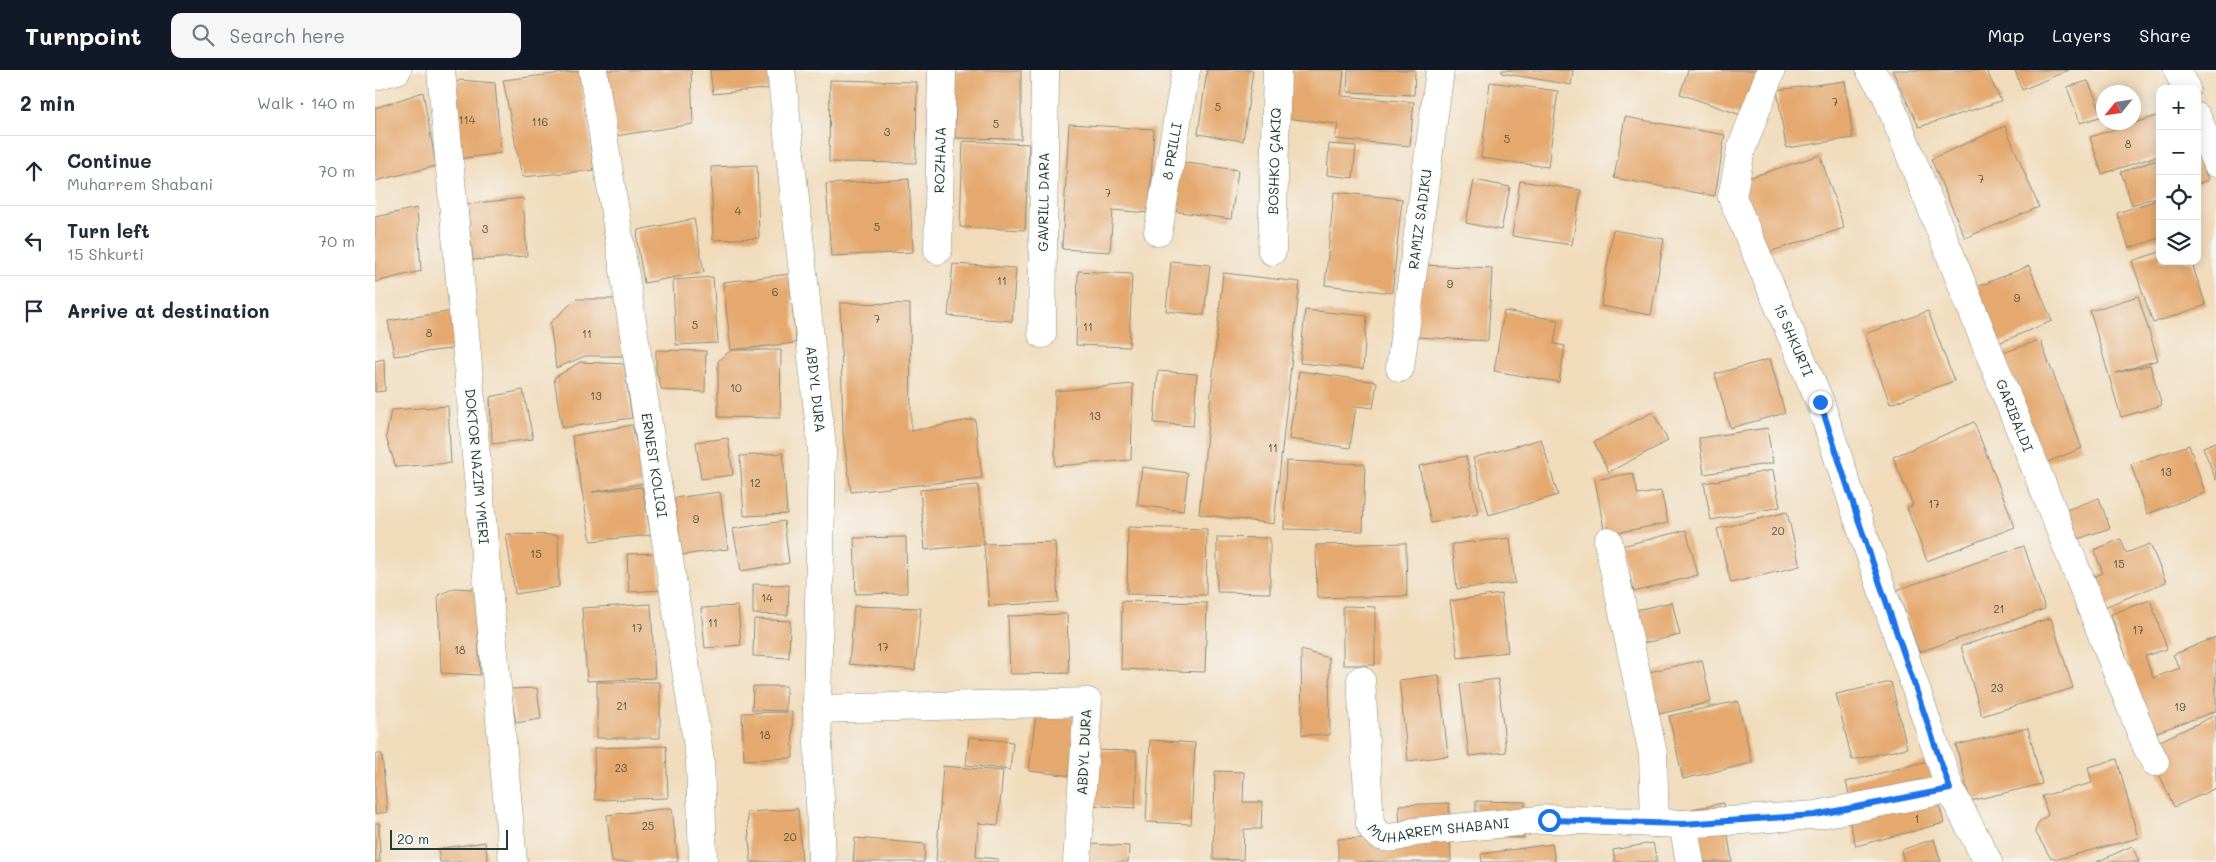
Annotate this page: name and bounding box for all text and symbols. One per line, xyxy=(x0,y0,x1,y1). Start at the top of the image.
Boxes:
search box xyxy=(171,13,521,58)
text: Turnpoint xyxy=(25,20,141,51)
icon: search xyxy=(189,21,217,49)
text: Search here xyxy=(229,23,345,48)
text: Map xyxy=(1988,23,2024,47)
text: Layers xyxy=(2052,23,2111,47)
text: Share xyxy=(2139,23,2191,47)
north arrow xyxy=(2096,85,2141,130)
map controls xyxy=(2156,85,2201,265)
button: + xyxy=(2156,85,2201,130)
text: 2 min xyxy=(20,89,75,116)
text: Walk · 140 m xyxy=(257,92,355,113)
house number: 7 xyxy=(1832,94,1838,109)
house number: 5 xyxy=(1215,99,1221,114)
street label: BOSHKO ÇAKIQ xyxy=(1263,107,1285,215)
house number: 114 xyxy=(459,112,476,127)
house number: 116 xyxy=(532,114,548,129)
house number: 5 xyxy=(993,116,999,131)
street label: 8 PRILLI xyxy=(1157,121,1186,181)
house number: 3 xyxy=(884,124,891,139)
street label: ROZHAJA xyxy=(929,127,950,194)
button: − xyxy=(2156,130,2201,175)
house number: 5 xyxy=(1504,131,1510,146)
house number: 8 xyxy=(2125,136,2132,151)
text: Continue xyxy=(67,148,152,173)
street label: GAVRILL DARA xyxy=(1033,152,1053,252)
icon: ahead xyxy=(20,157,48,185)
text: 70 m xyxy=(318,160,355,181)
street label: RAMIZ SADIKU xyxy=(1403,168,1436,271)
house number: 7 xyxy=(1978,171,1984,186)
text: Muharrem Shabani xyxy=(67,173,213,194)
button: locate xyxy=(2156,175,2201,220)
house number: 7 xyxy=(1105,185,1111,200)
house number: 4 xyxy=(735,203,742,218)
text: Turn left xyxy=(67,218,150,243)
house number: 5 xyxy=(874,219,880,234)
button: layers xyxy=(2156,220,2201,265)
house number: 3 xyxy=(482,221,489,236)
icon: left xyxy=(20,227,48,255)
text: 70 m xyxy=(318,230,355,251)
text: 15 Shkurti xyxy=(67,243,144,264)
house number: 11 xyxy=(997,273,1007,288)
house number: 9 xyxy=(1447,276,1454,291)
house number: 6 xyxy=(772,284,778,299)
house number: 9 xyxy=(2014,290,2021,305)
icon: arrive xyxy=(20,297,48,325)
text: Arrive at destination xyxy=(67,298,270,323)
street label: 15 SHKURTI xyxy=(1770,300,1818,379)
house number: 7 xyxy=(874,311,880,326)
house number: 5 xyxy=(692,317,698,332)
house number: 11 xyxy=(1083,319,1093,334)
house number: 8 xyxy=(426,325,433,340)
house number: 11 xyxy=(582,326,592,341)
street label: ABDYL DURA xyxy=(802,345,830,433)
street label: GARIBALDI xyxy=(1992,376,2038,454)
house number: 10 xyxy=(730,380,742,395)
street label: DOKTOR NAZIM YMERI xyxy=(461,388,494,545)
house number: 13 xyxy=(590,388,602,403)
route end xyxy=(1809,391,1832,414)
house number: 13 xyxy=(1089,408,1101,423)
street label: ERNEST KOLIQI xyxy=(637,411,672,519)
house number: 11 xyxy=(1268,440,1278,455)
house number: 13 xyxy=(2160,464,2172,479)
house number: 12 xyxy=(749,475,761,490)
house number: 17 xyxy=(1928,496,1940,511)
house number: 9 xyxy=(693,511,700,526)
house number: 20 xyxy=(1772,523,1785,538)
house number: 15 xyxy=(530,546,542,561)
house number: 15 xyxy=(2113,556,2125,571)
house number: 14 xyxy=(761,590,773,605)
house number: 21 xyxy=(1993,601,2005,616)
house number: 11 xyxy=(708,615,718,630)
house number: 17 xyxy=(631,620,643,635)
house number: 17 xyxy=(2132,622,2144,637)
house number: 17 xyxy=(877,639,889,654)
house number: 18 xyxy=(454,642,466,657)
house number: 23 xyxy=(1991,680,2004,695)
house number: 21 xyxy=(616,698,628,713)
house number: 19 xyxy=(2174,699,2186,714)
street label: ABDYL DURA xyxy=(1072,708,1095,796)
house number: 18 xyxy=(759,727,771,742)
house number: 23 xyxy=(615,760,628,775)
route start xyxy=(1538,809,1561,832)
house number: 1 xyxy=(1915,811,1919,826)
street label: MUHARREM SHABANI xyxy=(1363,813,1510,847)
house number: 25 xyxy=(642,818,654,833)
scale bar xyxy=(390,827,507,850)
text: 20 m xyxy=(397,829,429,848)
house number: 20 xyxy=(784,829,797,844)

